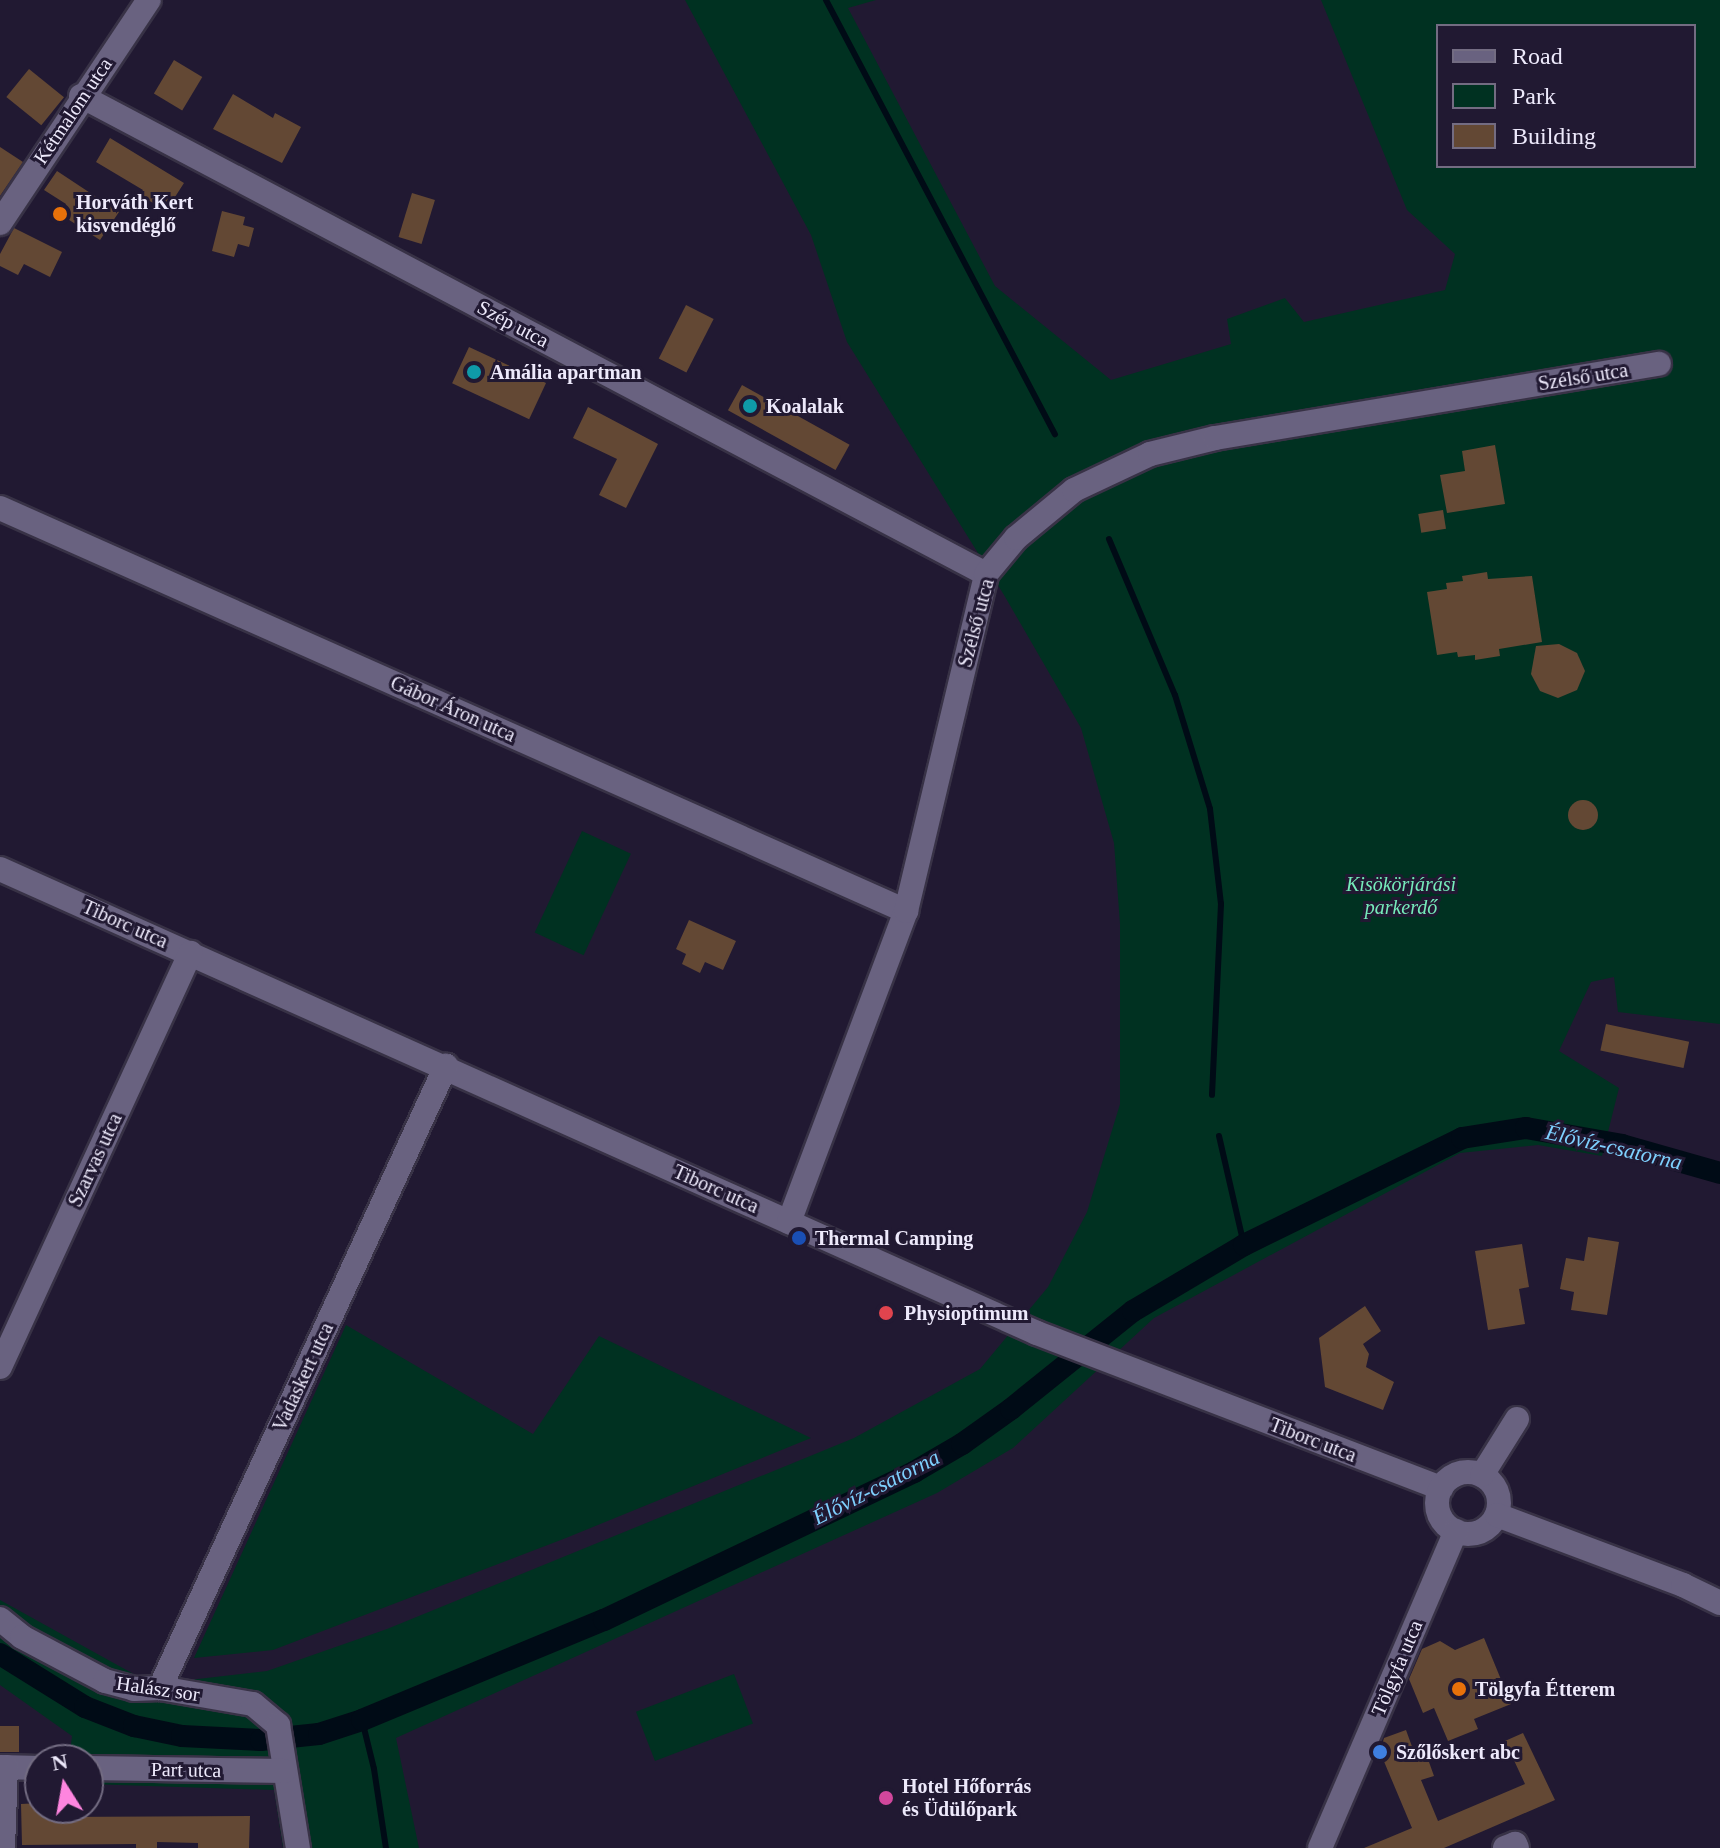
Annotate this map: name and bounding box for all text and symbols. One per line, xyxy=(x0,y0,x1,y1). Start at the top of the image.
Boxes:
legend xyxy=(1436,24,1696,168)
text: Road xyxy=(1512,43,1563,69)
street label: Kétmalom utca xyxy=(29,53,117,169)
text: Park xyxy=(1512,83,1556,109)
text: Building xyxy=(1512,123,1596,149)
place label: Horváth Kert kisvendéglő xyxy=(76,190,193,237)
marker: Horváth Kert kisvendéglő xyxy=(51,205,69,223)
street label: Szép utca xyxy=(473,295,553,353)
street label: Szélső utca xyxy=(1536,358,1630,396)
place label: Amália apartman xyxy=(490,360,642,384)
marker: Amália apartman xyxy=(465,363,483,381)
place label: Koalalak xyxy=(766,394,844,418)
marker: Koalalak xyxy=(741,397,759,415)
street label: Szélső utca xyxy=(953,576,999,670)
street label: Gábor Áron utca xyxy=(387,671,519,747)
park label: Kisökörjárási parkerdő xyxy=(1346,872,1456,919)
street label: Tiborc utca xyxy=(79,895,171,953)
street label: Szarvas utca xyxy=(63,1109,127,1211)
water label: Élővíz-csatorna xyxy=(1543,1118,1685,1176)
street label: Tiborc utca xyxy=(670,1160,762,1218)
place label: Thermal Camping xyxy=(815,1226,973,1250)
marker: Thermal Camping xyxy=(790,1229,808,1247)
place label: Physioptimum xyxy=(904,1301,1028,1325)
marker: Physioptimum xyxy=(875,1302,897,1324)
street label: Vadaskert utca xyxy=(267,1319,339,1435)
street label: Tiborc utca xyxy=(1266,1413,1360,1467)
water label: Élővíz-csatorna xyxy=(808,1444,944,1530)
street label: Tölgyfa utca xyxy=(1366,1617,1428,1719)
street label: Halász sor xyxy=(115,1671,201,1707)
place label: Tölgyfa Étterem xyxy=(1475,1677,1615,1701)
marker: Tölgyfa Étterem xyxy=(1450,1680,1468,1698)
place label: Szőlőskert abc xyxy=(1396,1740,1520,1764)
marker: Szőlőskert abc xyxy=(1371,1743,1389,1761)
north arrow xyxy=(24,1744,104,1824)
text: N xyxy=(50,1748,70,1776)
street label: Part utca xyxy=(151,1757,221,1783)
place label: Hotel Hőforrás és Üdülőpark xyxy=(902,1774,1031,1821)
marker: Hotel Hőforrás és Üdülőpark xyxy=(877,1789,895,1807)

